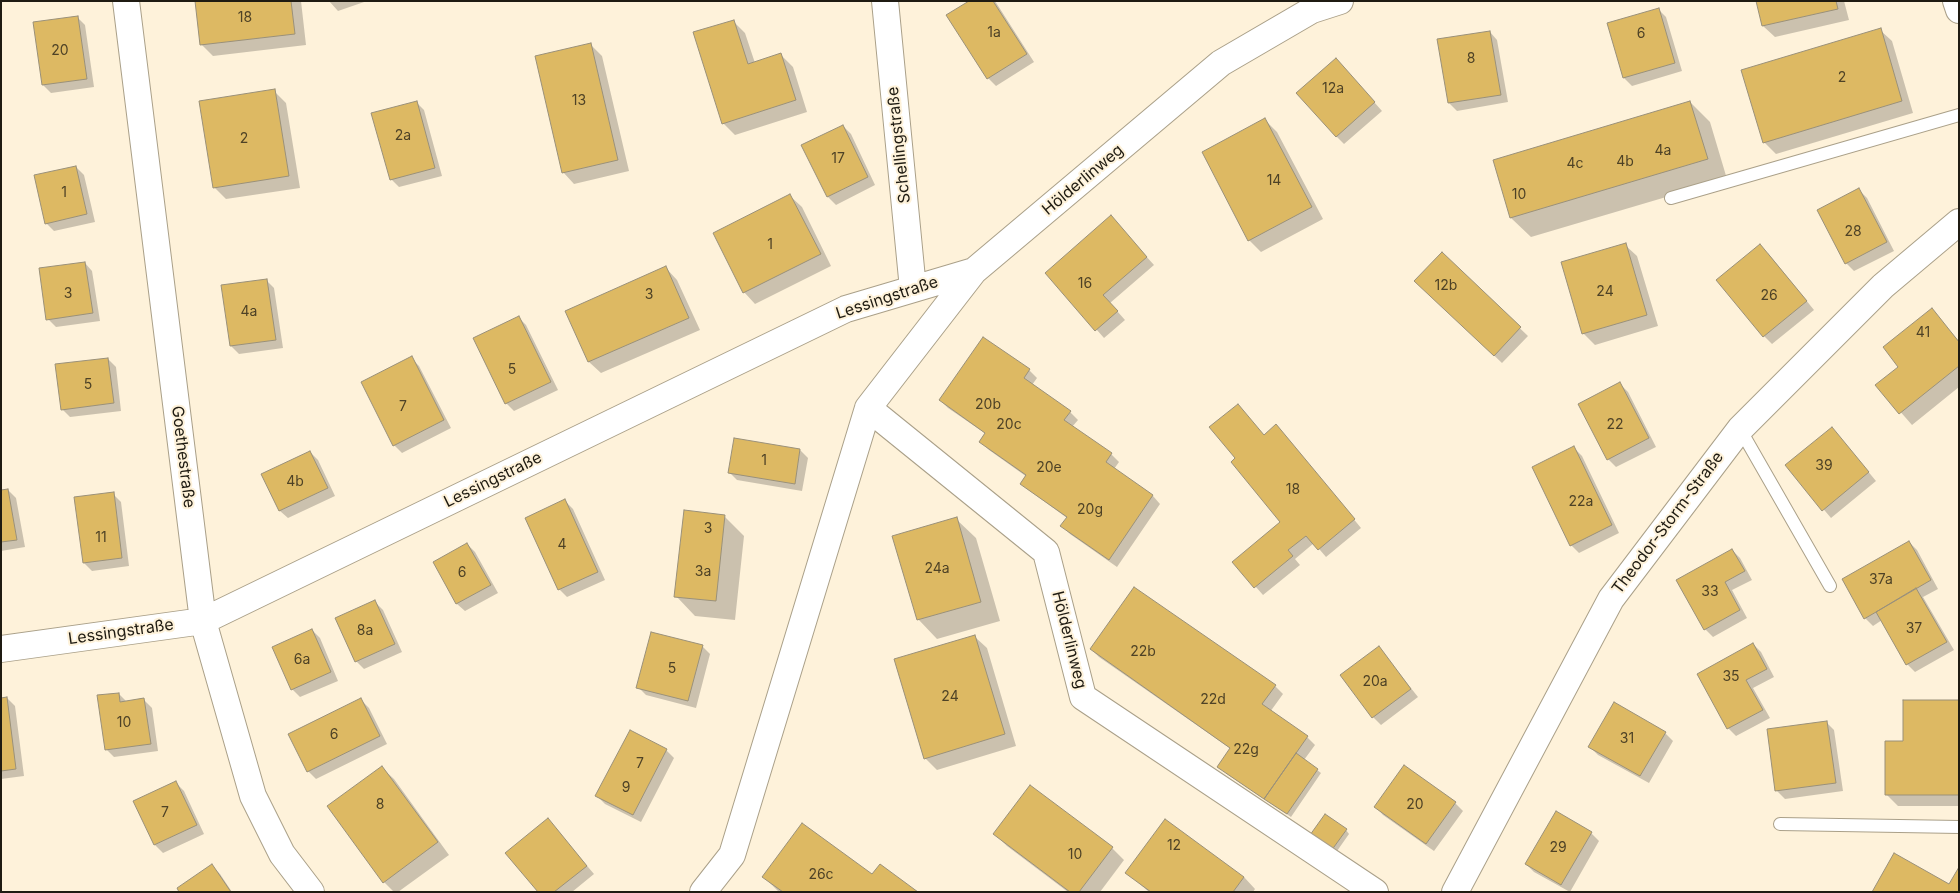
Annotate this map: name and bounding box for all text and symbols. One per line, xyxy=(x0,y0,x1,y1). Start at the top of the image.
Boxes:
house number: 18 xyxy=(238,10,252,26)
house number: 1a xyxy=(987,25,1001,41)
house number: 6 xyxy=(1637,26,1645,42)
house number: 20 xyxy=(51,43,69,59)
house number: 8 xyxy=(1467,51,1475,67)
house number: 2 xyxy=(1838,70,1846,86)
house number: 12a xyxy=(1322,81,1344,97)
street label: Schellingstraße xyxy=(883,86,915,204)
house number: 13 xyxy=(572,93,586,109)
house number: 2a xyxy=(395,128,411,144)
house number: 2 xyxy=(240,131,248,147)
street label: Hölderlinweg xyxy=(1039,141,1127,219)
house number: 4a xyxy=(1655,143,1671,159)
house number: 17 xyxy=(831,151,845,167)
house number: 4b xyxy=(1616,154,1634,170)
house number: 4c xyxy=(1566,156,1584,172)
house number: 14 xyxy=(1267,173,1281,189)
house number: 1 xyxy=(61,185,67,201)
house number: 10 xyxy=(1512,187,1526,203)
house number: 28 xyxy=(1844,224,1862,240)
house number: 1 xyxy=(767,237,773,253)
street label: Lessingstraße xyxy=(833,272,941,324)
house number: 16 xyxy=(1078,276,1092,292)
house number: 12b xyxy=(1435,278,1457,294)
house number: 24 xyxy=(1596,284,1614,300)
house number: 3 xyxy=(64,286,72,302)
house number: 3 xyxy=(645,287,653,303)
house number: 26 xyxy=(1760,288,1778,304)
house number: 4a xyxy=(241,304,257,320)
house number: 41 xyxy=(1916,325,1930,341)
house number: 5 xyxy=(508,362,516,378)
house number: 5 xyxy=(84,377,92,393)
house number: 20b xyxy=(975,397,1001,413)
house number: 7 xyxy=(399,399,407,415)
street label: Goethestraße xyxy=(167,405,199,509)
house number: 20c xyxy=(996,417,1022,433)
house number: 22 xyxy=(1606,417,1624,433)
street label: Lessingstraße xyxy=(441,448,545,512)
street label: Theodor-Storm-Straße xyxy=(1608,448,1728,598)
house number: 1 xyxy=(761,453,767,469)
house number: 39 xyxy=(1815,458,1833,474)
house number: 20e xyxy=(1036,460,1062,476)
house number: 4b xyxy=(286,474,304,490)
house number: 18 xyxy=(1286,482,1300,498)
house number: 22a xyxy=(1569,494,1593,510)
house number: 20g xyxy=(1077,502,1103,518)
house number: 3 xyxy=(704,521,712,537)
house number: 11 xyxy=(95,530,107,546)
house number: 4 xyxy=(557,537,567,553)
house number: 24a xyxy=(924,561,950,577)
house number: 3a xyxy=(695,564,711,580)
house number: 6 xyxy=(458,565,466,581)
house number: 37a xyxy=(1869,572,1893,588)
house number: 33 xyxy=(1701,584,1719,600)
street label: Hölderlinweg xyxy=(1048,589,1090,691)
street label: Lessingstraße xyxy=(67,615,175,649)
house number: 37 xyxy=(1906,621,1922,637)
house number: 8a xyxy=(357,623,373,639)
house number: 22b xyxy=(1130,644,1156,660)
house number: 6a xyxy=(294,652,310,668)
house number: 5 xyxy=(668,661,676,677)
house number: 35 xyxy=(1722,669,1740,685)
house number: 20a xyxy=(1362,674,1388,690)
house number: 24 xyxy=(941,689,959,705)
house number: 22d xyxy=(1200,692,1226,708)
house number: 10 xyxy=(117,715,131,731)
house number: 6 xyxy=(330,727,338,743)
house number: 31 xyxy=(1620,731,1634,747)
house number: 22g xyxy=(1233,742,1259,758)
house number: 7 xyxy=(636,756,644,772)
house number: 9 xyxy=(622,780,630,796)
house number: 8 xyxy=(376,797,384,813)
house number: 20 xyxy=(1406,797,1424,813)
house number: 7 xyxy=(161,805,169,821)
house number: 12 xyxy=(1167,838,1181,854)
house number: 29 xyxy=(1549,840,1567,856)
house number: 10 xyxy=(1068,847,1082,863)
house number: 26c xyxy=(808,867,834,883)

